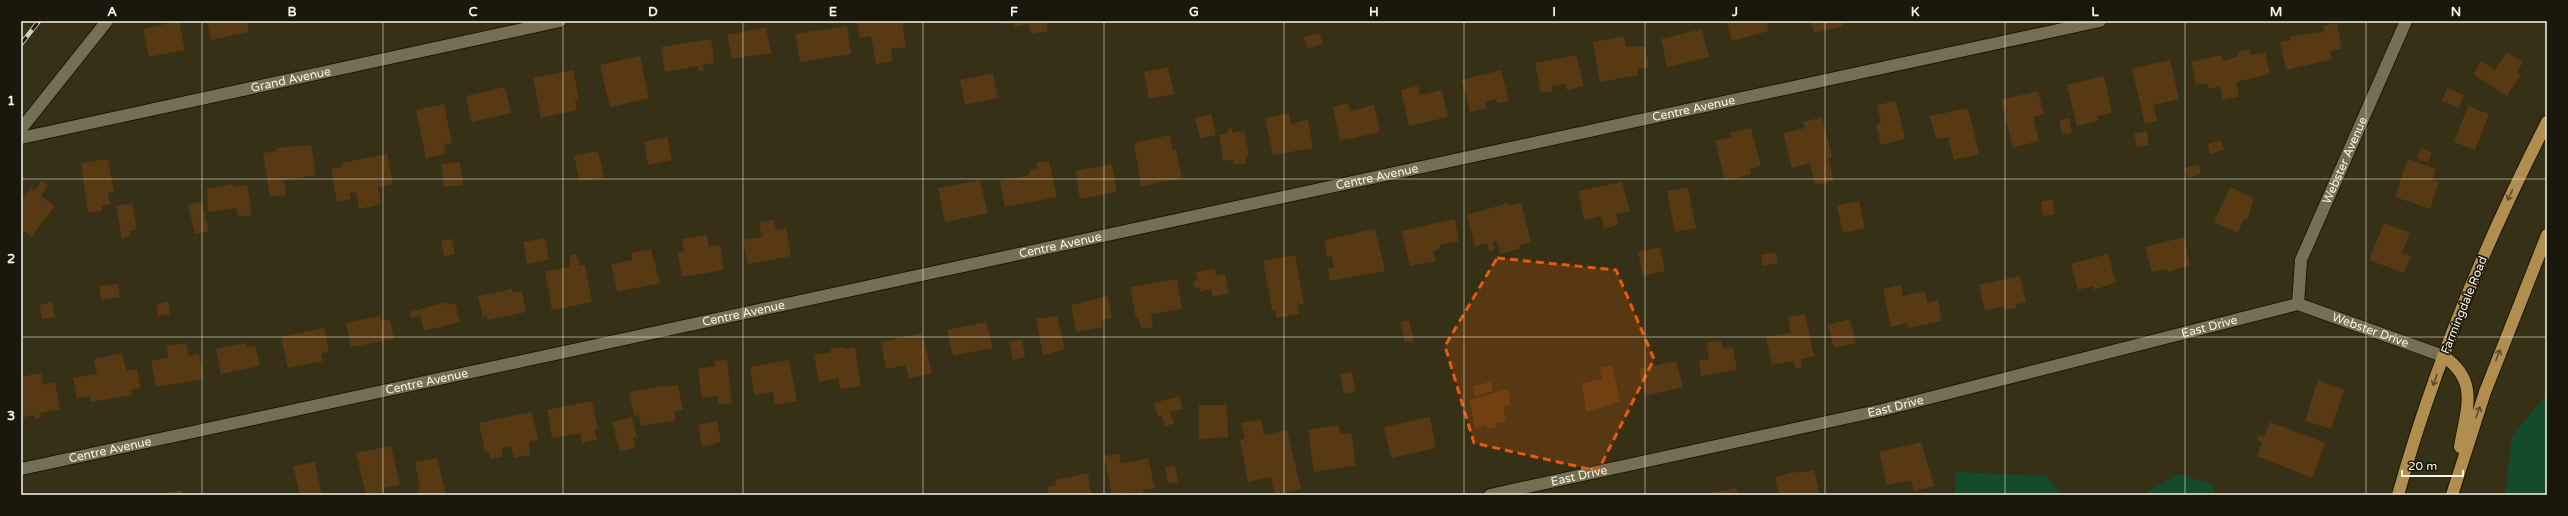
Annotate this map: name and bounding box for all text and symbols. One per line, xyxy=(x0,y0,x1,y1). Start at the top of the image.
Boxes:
text: A xyxy=(107,4,117,20)
text: B xyxy=(287,4,297,20)
text: C xyxy=(468,4,478,20)
text: D xyxy=(648,4,658,20)
text: E xyxy=(829,4,837,20)
text: F xyxy=(1010,4,1018,20)
text: G xyxy=(1189,4,1199,20)
text: H xyxy=(1369,4,1379,20)
text: I xyxy=(1552,4,1556,20)
text: J xyxy=(1731,4,1738,20)
text: K xyxy=(1911,4,1920,20)
text: L xyxy=(2091,4,2099,20)
text: M xyxy=(2270,4,2282,20)
text: N xyxy=(2451,4,2461,20)
street label: Grand Avenue xyxy=(249,64,332,95)
text: 1 xyxy=(7,93,15,109)
street label: Centre Avenue xyxy=(1651,93,1736,124)
street label: Webster Avenue xyxy=(2320,114,2370,206)
street label: Centre Avenue xyxy=(1334,161,1420,193)
one-way arrow xyxy=(2506,189,2513,201)
street label: Centre Avenue xyxy=(1018,229,1103,261)
text: 2 xyxy=(7,251,15,267)
street label: Farmingdale Road xyxy=(2438,254,2490,356)
street label: Centre Avenue xyxy=(701,298,786,329)
street label: Webster Drive xyxy=(2330,310,2411,350)
street label: East Drive xyxy=(2180,313,2239,340)
one-way arrow xyxy=(2495,349,2502,362)
street label: Centre Avenue xyxy=(384,366,469,397)
one-way arrow xyxy=(2430,374,2438,386)
street label: East Drive xyxy=(1866,393,1925,420)
one-way arrow xyxy=(2474,407,2482,419)
text: 3 xyxy=(7,408,15,424)
street label: Centre Avenue xyxy=(67,434,153,466)
scale bar xyxy=(2402,452,2463,478)
text: 20 m xyxy=(2408,459,2437,473)
street label: East Drive xyxy=(1549,463,1609,489)

